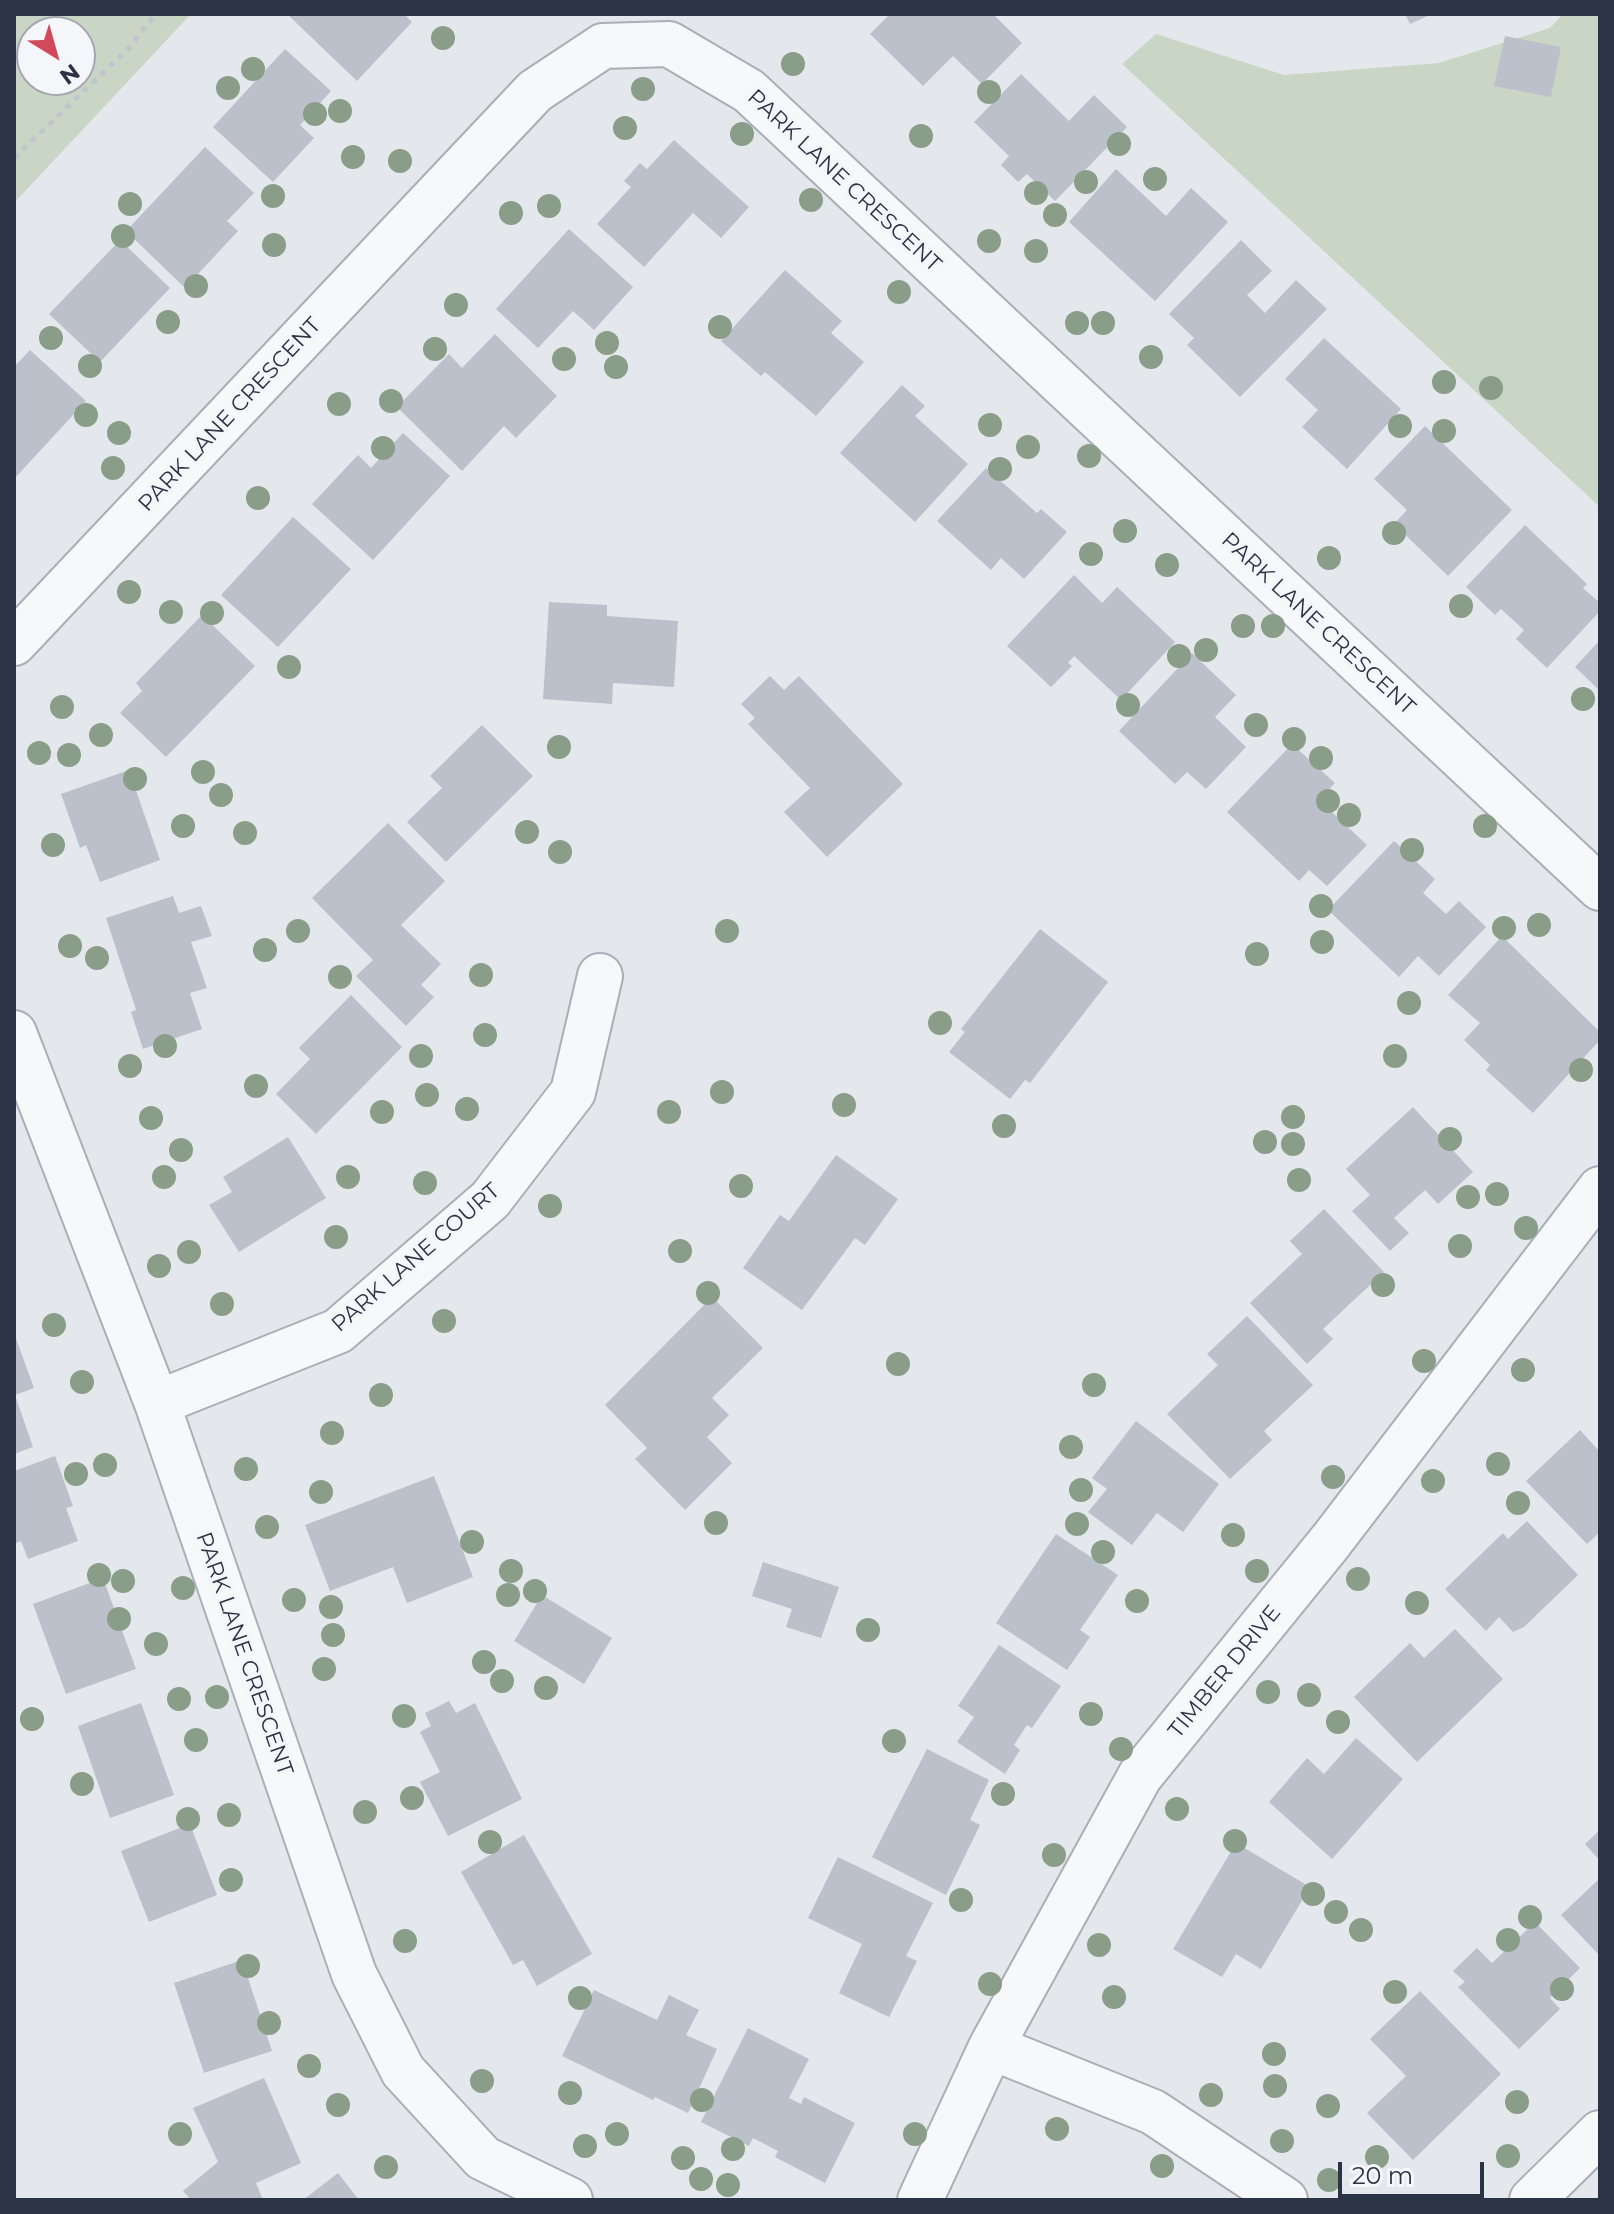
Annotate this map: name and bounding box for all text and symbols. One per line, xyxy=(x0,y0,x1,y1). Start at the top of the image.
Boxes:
north arrow xyxy=(16,16,96,96)
text: N xyxy=(54,58,85,90)
street label: PARK LANE CRESCENT xyxy=(742,84,946,278)
street label: PARK LANE CRESCENT xyxy=(133,313,327,517)
street label: PARK LANE CRESCENT xyxy=(1216,527,1420,721)
street label: PARK LANE COURT xyxy=(327,1178,505,1338)
street label: PARK LANE CRESCENT xyxy=(190,1529,298,1779)
street label: TIMBER DRIVE xyxy=(1163,1600,1287,1744)
scale bar xyxy=(1342,2146,1488,2196)
text: 20 m xyxy=(1352,2161,1413,2190)

